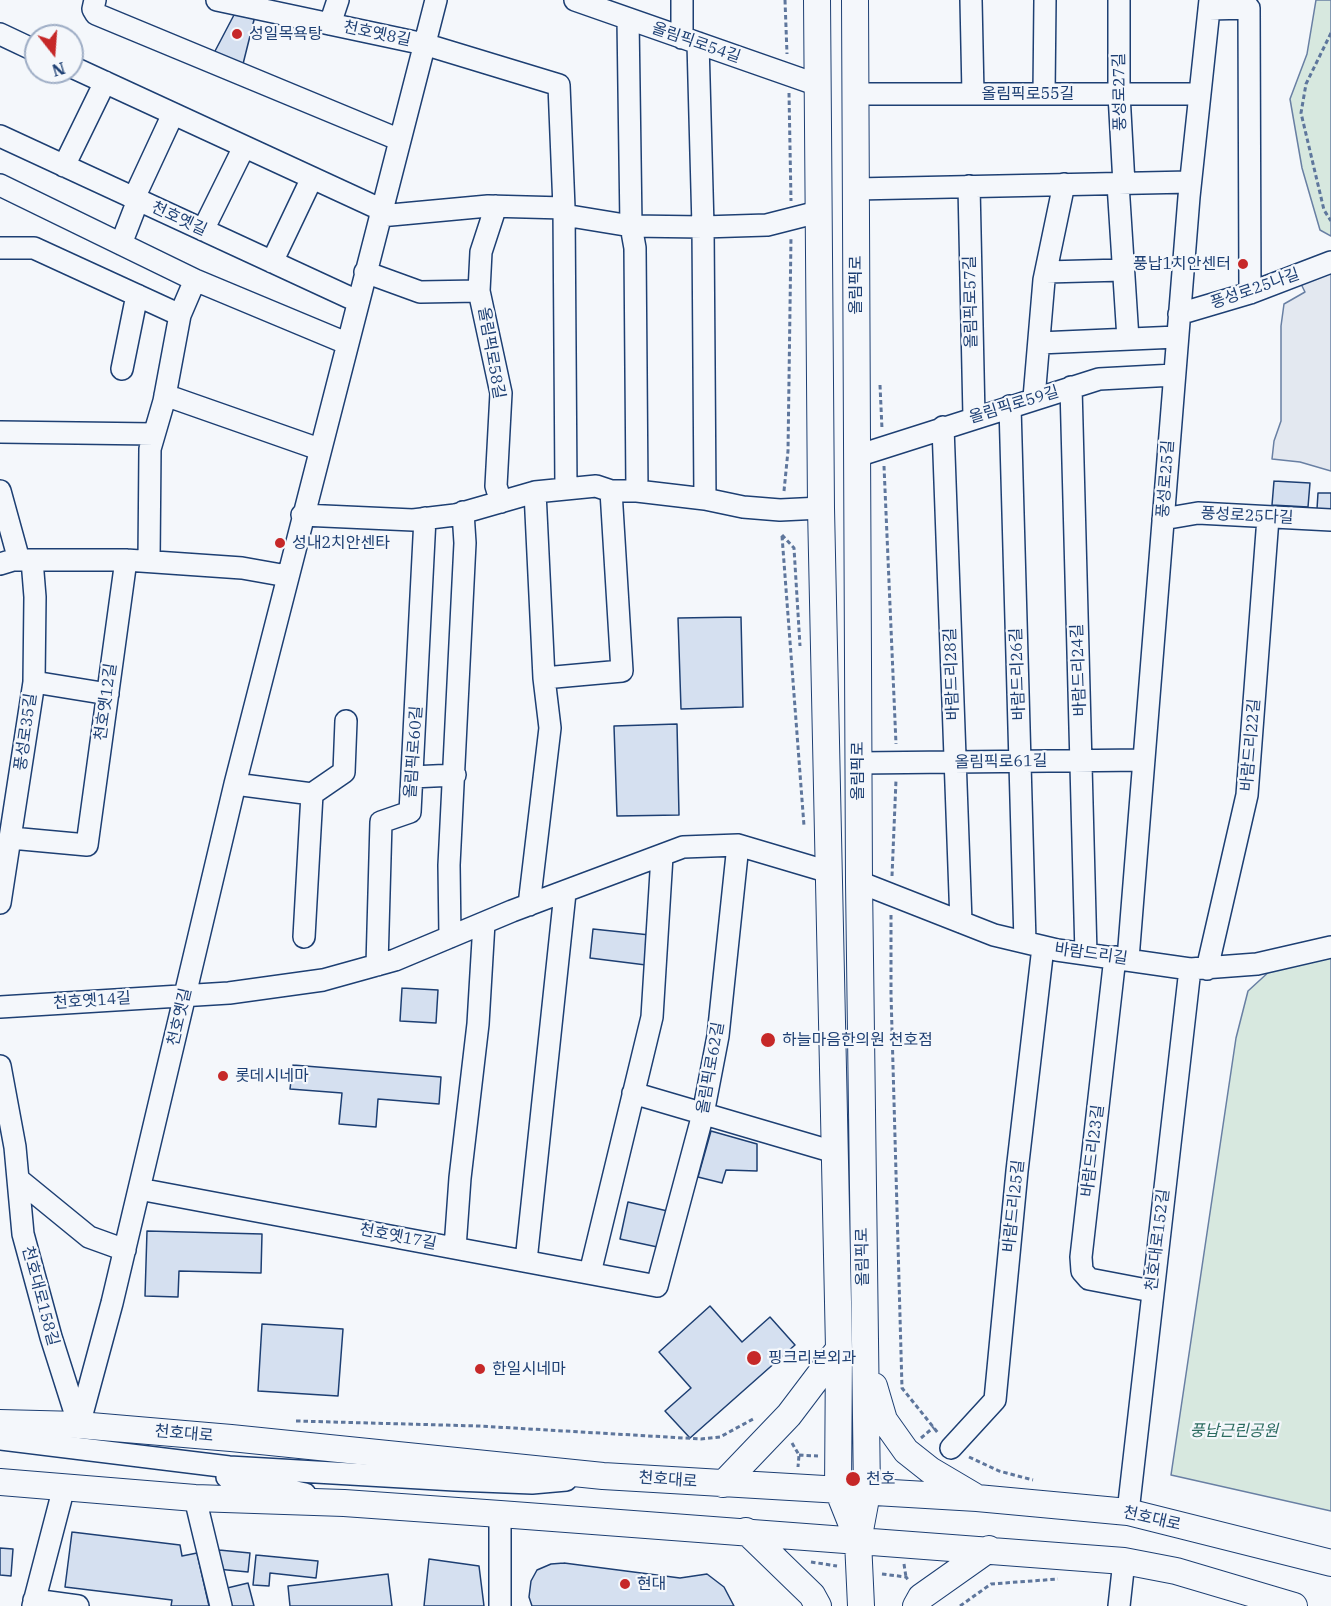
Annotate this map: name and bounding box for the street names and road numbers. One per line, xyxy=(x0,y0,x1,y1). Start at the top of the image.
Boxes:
street label: 천호옛8길 xyxy=(342,17,412,51)
street label: 올림픽로54길 xyxy=(649,19,743,67)
street label: 풍성로27길 xyxy=(1110,53,1130,131)
street label: 올림픽로55길 xyxy=(982,84,1074,104)
street label: 천호옛길 xyxy=(148,198,210,240)
street label: 올림픽로57길 xyxy=(961,255,981,349)
street label: 올림픽로 xyxy=(846,256,866,314)
street label: 풍성로25나길 xyxy=(1208,265,1302,313)
street label: 올림픽로58길 xyxy=(473,306,509,400)
street label: 올림픽로59길 xyxy=(967,382,1061,428)
street label: 풍성로25길 xyxy=(1154,439,1178,519)
street label: 풍성로25다길 xyxy=(1200,504,1294,528)
street label: 바람드리24길 xyxy=(1068,623,1090,717)
street label: 바람드리28길 xyxy=(941,627,963,721)
street label: 바람드리26길 xyxy=(1007,627,1029,721)
street label: 천호옛12길 xyxy=(91,662,121,742)
street label: 풍성로35길 xyxy=(11,692,41,772)
street label: 바람드리22길 xyxy=(1237,698,1265,792)
street label: 올림픽로60길 xyxy=(401,705,427,799)
street label: 올림픽로 xyxy=(848,742,868,800)
street label: 올림픽로61길 xyxy=(954,752,1048,772)
street label: 바람드리길 xyxy=(1053,939,1129,969)
street label: 천호옛길 xyxy=(164,986,196,1048)
street label: 천호옛14길 xyxy=(52,989,132,1013)
street label: 올림픽로62길 xyxy=(693,1021,729,1115)
street label: 바람드리23길 xyxy=(1078,1104,1108,1198)
street label: 바람드리25길 xyxy=(1000,1159,1028,1253)
street label: 천호대로152길 xyxy=(1142,1188,1174,1292)
street label: 천호옛17길 xyxy=(358,1220,438,1254)
street label: 올림픽로 xyxy=(853,1227,873,1287)
street label: 천호대로158길 xyxy=(17,1244,63,1348)
street label: 천호대로 xyxy=(154,1422,214,1446)
street label: 천호대로 xyxy=(638,1468,698,1492)
street label: 천호대로 xyxy=(1121,1503,1183,1535)

